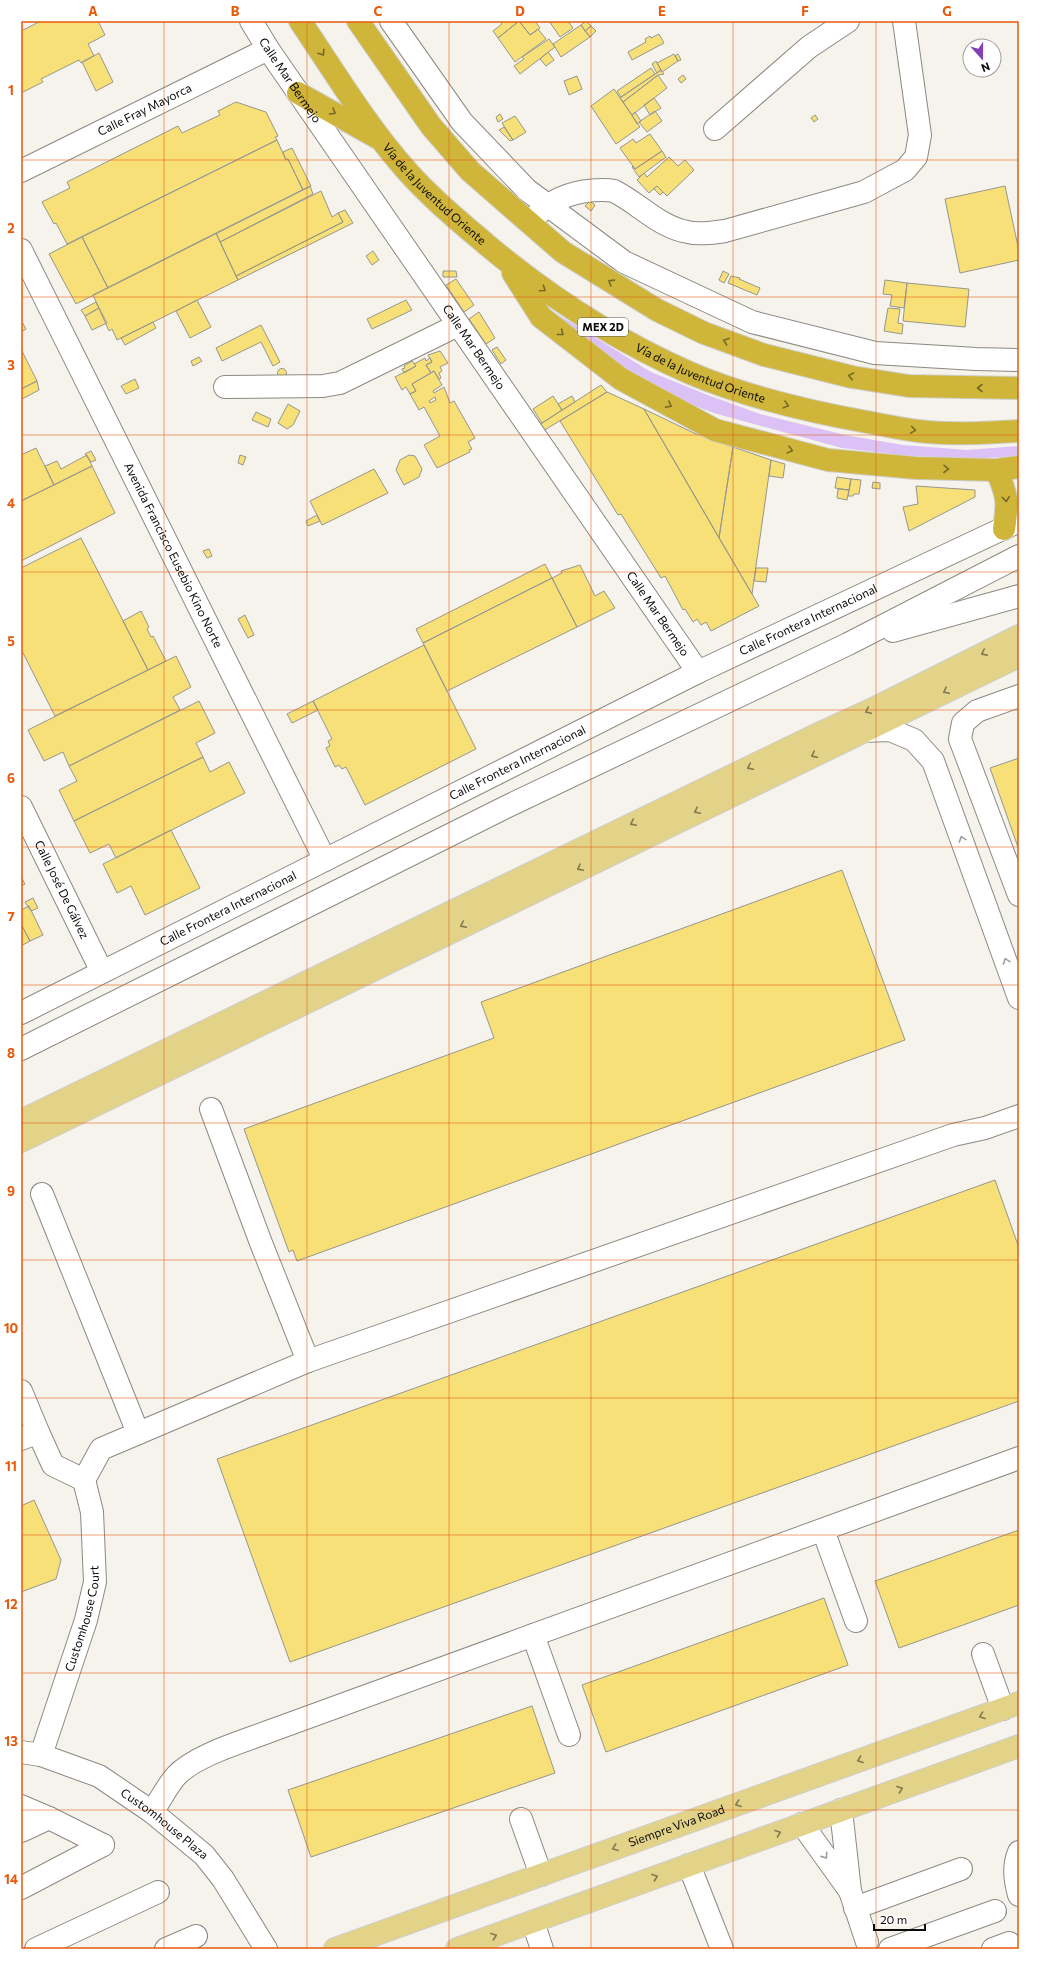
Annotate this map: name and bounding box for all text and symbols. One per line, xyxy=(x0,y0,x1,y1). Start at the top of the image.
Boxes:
text: A xyxy=(88,3,98,19)
text: B xyxy=(231,3,240,19)
text: C xyxy=(374,3,383,19)
text: D xyxy=(515,3,525,19)
text: E xyxy=(658,3,666,19)
text: F xyxy=(801,3,809,19)
text: G xyxy=(942,3,952,19)
street label: Calle Mar Bermejo xyxy=(257,35,325,125)
north arrow xyxy=(962,38,1002,78)
one-way arrow xyxy=(317,49,325,56)
text: N xyxy=(980,60,992,75)
street label: Calle Fray Mayorca xyxy=(95,80,194,138)
text: 1 xyxy=(8,82,14,98)
one-way arrow xyxy=(329,108,336,115)
street label: Vía de la Juventud Oriente xyxy=(380,140,489,247)
text: 2 xyxy=(7,220,15,236)
one-way arrow xyxy=(608,279,615,287)
one-way arrow xyxy=(539,284,546,291)
street label: Calle Mar Bermejo xyxy=(440,301,509,392)
road number: MEX 2D xyxy=(578,318,628,336)
one-way arrow xyxy=(557,328,564,335)
one-way arrow xyxy=(722,338,729,346)
street label: Vía de la Juventud Oriente xyxy=(633,340,767,405)
text: 3 xyxy=(7,357,15,373)
one-way arrow xyxy=(848,373,854,381)
one-way arrow xyxy=(977,384,983,392)
one-way arrow xyxy=(665,400,672,408)
one-way arrow xyxy=(782,400,789,409)
one-way arrow xyxy=(910,425,916,434)
one-way arrow xyxy=(786,445,793,454)
street label: Avenida Francisco Eusebio Kino Norte xyxy=(122,460,226,650)
one-way arrow xyxy=(943,465,949,473)
text: 4 xyxy=(7,495,15,511)
one-way arrow xyxy=(1001,496,1010,502)
street label: Calle Mar Bermejo xyxy=(624,568,693,658)
street label: Calle Frontera Internacional xyxy=(737,581,879,658)
text: 5 xyxy=(7,633,15,649)
one-way arrow xyxy=(981,648,988,656)
one-way arrow xyxy=(943,686,950,694)
one-way arrow xyxy=(865,706,872,714)
street label: Calle Frontera Internacional xyxy=(447,722,588,802)
one-way arrow xyxy=(810,750,818,758)
one-way arrow xyxy=(747,762,755,770)
text: 6 xyxy=(7,770,15,786)
one-way arrow xyxy=(693,807,701,814)
one-way arrow xyxy=(630,818,638,826)
one-way arrow xyxy=(958,836,966,843)
street label: Calle José De Gálvez xyxy=(32,838,92,941)
one-way arrow xyxy=(577,863,584,871)
street label: Calle Frontera Internacional xyxy=(157,868,298,948)
text: 7 xyxy=(7,908,15,924)
one-way arrow xyxy=(460,920,467,928)
one-way arrow xyxy=(1002,958,1010,965)
text: 8 xyxy=(7,1045,15,1061)
text: 9 xyxy=(7,1183,15,1199)
text: 10 xyxy=(4,1320,19,1336)
text: 11 xyxy=(5,1458,17,1474)
street label: Customhouse Court xyxy=(61,1565,101,1673)
text: 12 xyxy=(4,1596,18,1612)
one-way arrow xyxy=(979,1711,986,1720)
text: 13 xyxy=(4,1733,18,1749)
one-way arrow xyxy=(857,1755,864,1764)
street label: Customhouse Plaza xyxy=(118,1785,211,1862)
one-way arrow xyxy=(896,1785,903,1794)
one-way arrow xyxy=(734,1799,741,1808)
street label: Siempre Viva Road xyxy=(626,1801,726,1849)
one-way arrow xyxy=(774,1830,781,1838)
one-way arrow xyxy=(612,1844,619,1852)
one-way arrow xyxy=(820,1852,827,1859)
text: 14 xyxy=(4,1871,18,1887)
one-way arrow xyxy=(652,1874,659,1882)
scale bar xyxy=(874,1906,925,1932)
text: 20 m xyxy=(880,1912,907,1926)
one-way arrow xyxy=(490,1932,497,1940)

